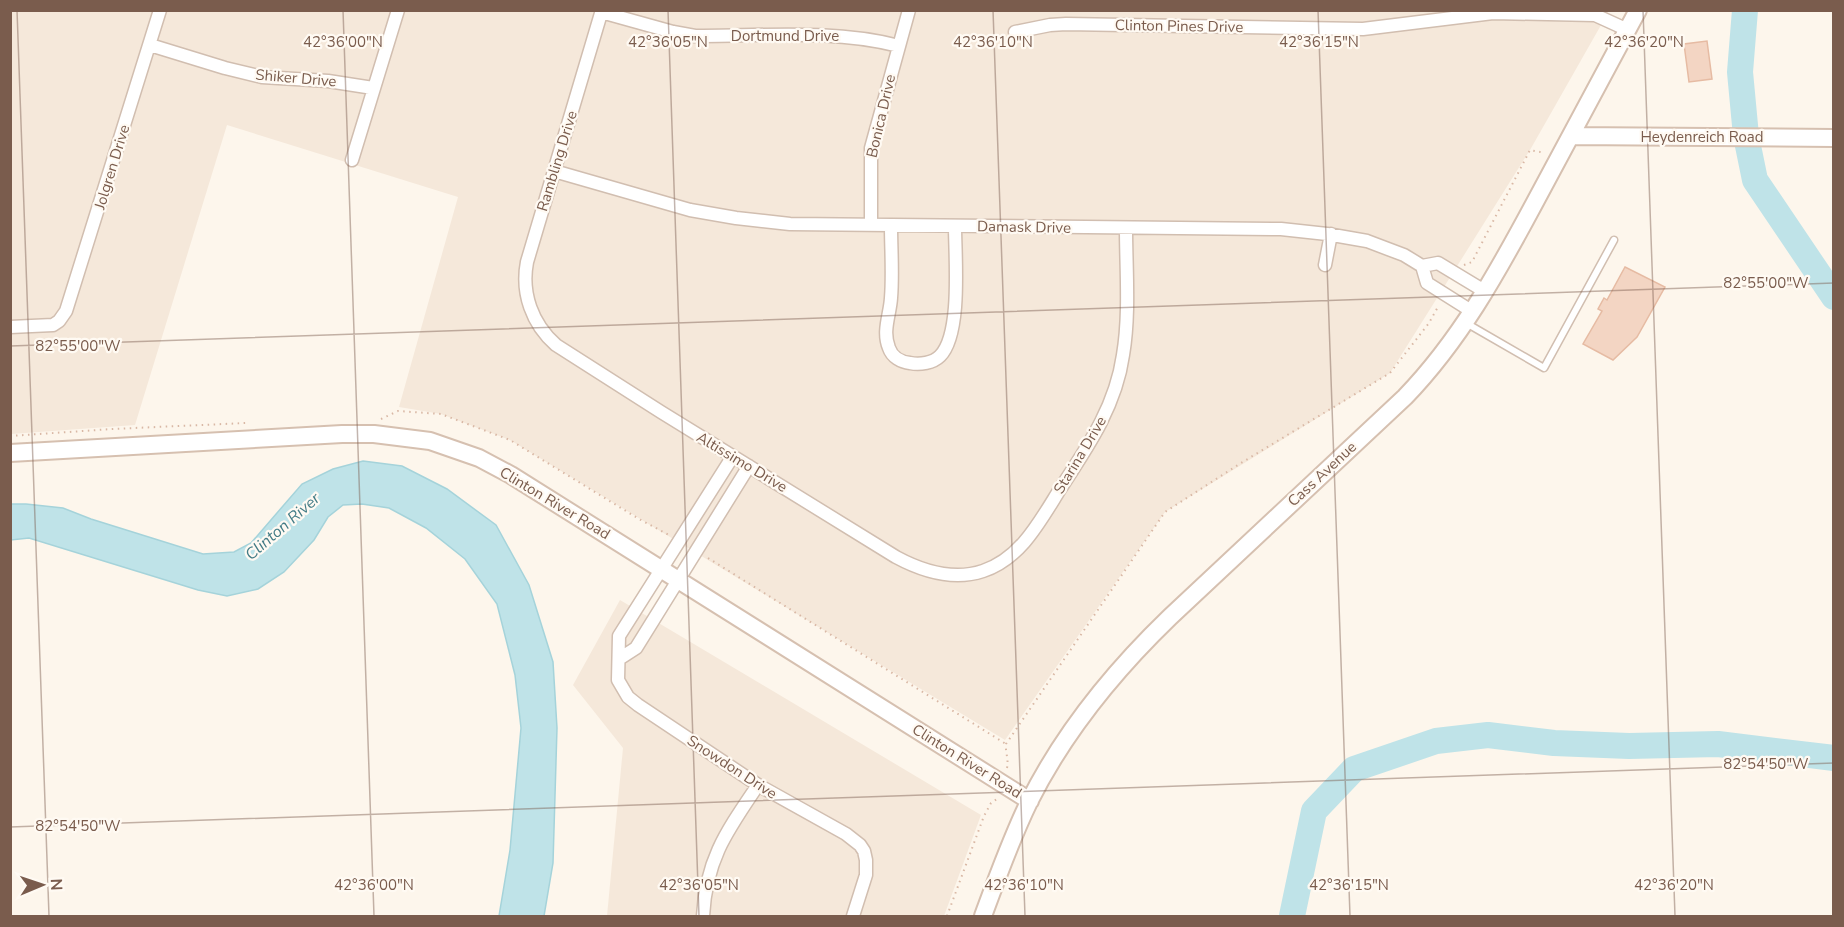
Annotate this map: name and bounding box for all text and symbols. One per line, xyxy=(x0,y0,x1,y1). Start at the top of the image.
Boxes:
street label: Clinton Pines Drive xyxy=(1115,15,1243,37)
street label: Dortmund Drive xyxy=(731,26,839,46)
text: 42°36'00"N xyxy=(303,32,383,52)
text: 42°36'05"N xyxy=(628,32,708,52)
text: 42°36'10"N xyxy=(953,32,1033,52)
text: 42°36'15"N xyxy=(1279,32,1359,52)
text: 42°36'20"N xyxy=(1604,32,1684,52)
street label: Shiker Drive xyxy=(255,64,337,92)
street label: Bonica Drive xyxy=(862,72,900,160)
street label: Rambling Drive xyxy=(532,108,582,214)
street label: Jolgren Drive xyxy=(89,122,134,213)
street label: Heydenreich Road xyxy=(1640,127,1764,147)
street label: Damask Drive xyxy=(977,216,1071,238)
text: 82°55'00"W xyxy=(1723,273,1809,293)
text: 82°55'00"W xyxy=(35,336,121,356)
street label: Starina Drive xyxy=(1049,412,1111,498)
street label: Altissimo Drive xyxy=(693,427,791,497)
street label: Cass Avenue xyxy=(1283,437,1361,511)
street label: Clinton River Road xyxy=(496,462,614,544)
water label: Clinton River xyxy=(240,487,326,565)
street label: Clinton River Road xyxy=(908,719,1026,803)
street label: Snowdon Drive xyxy=(683,730,781,804)
text: 82°54'50"W xyxy=(1723,754,1809,774)
text: 82°54'50"W xyxy=(35,816,121,836)
north arrow xyxy=(12,855,72,915)
text: 42°36'00"N xyxy=(334,875,414,895)
text: 42°36'05"N xyxy=(659,875,739,895)
text: 42°36'10"N xyxy=(984,875,1064,895)
text: 42°36'15"N xyxy=(1309,875,1389,895)
text: 42°36'20"N xyxy=(1634,875,1714,895)
text: N xyxy=(45,878,67,891)

